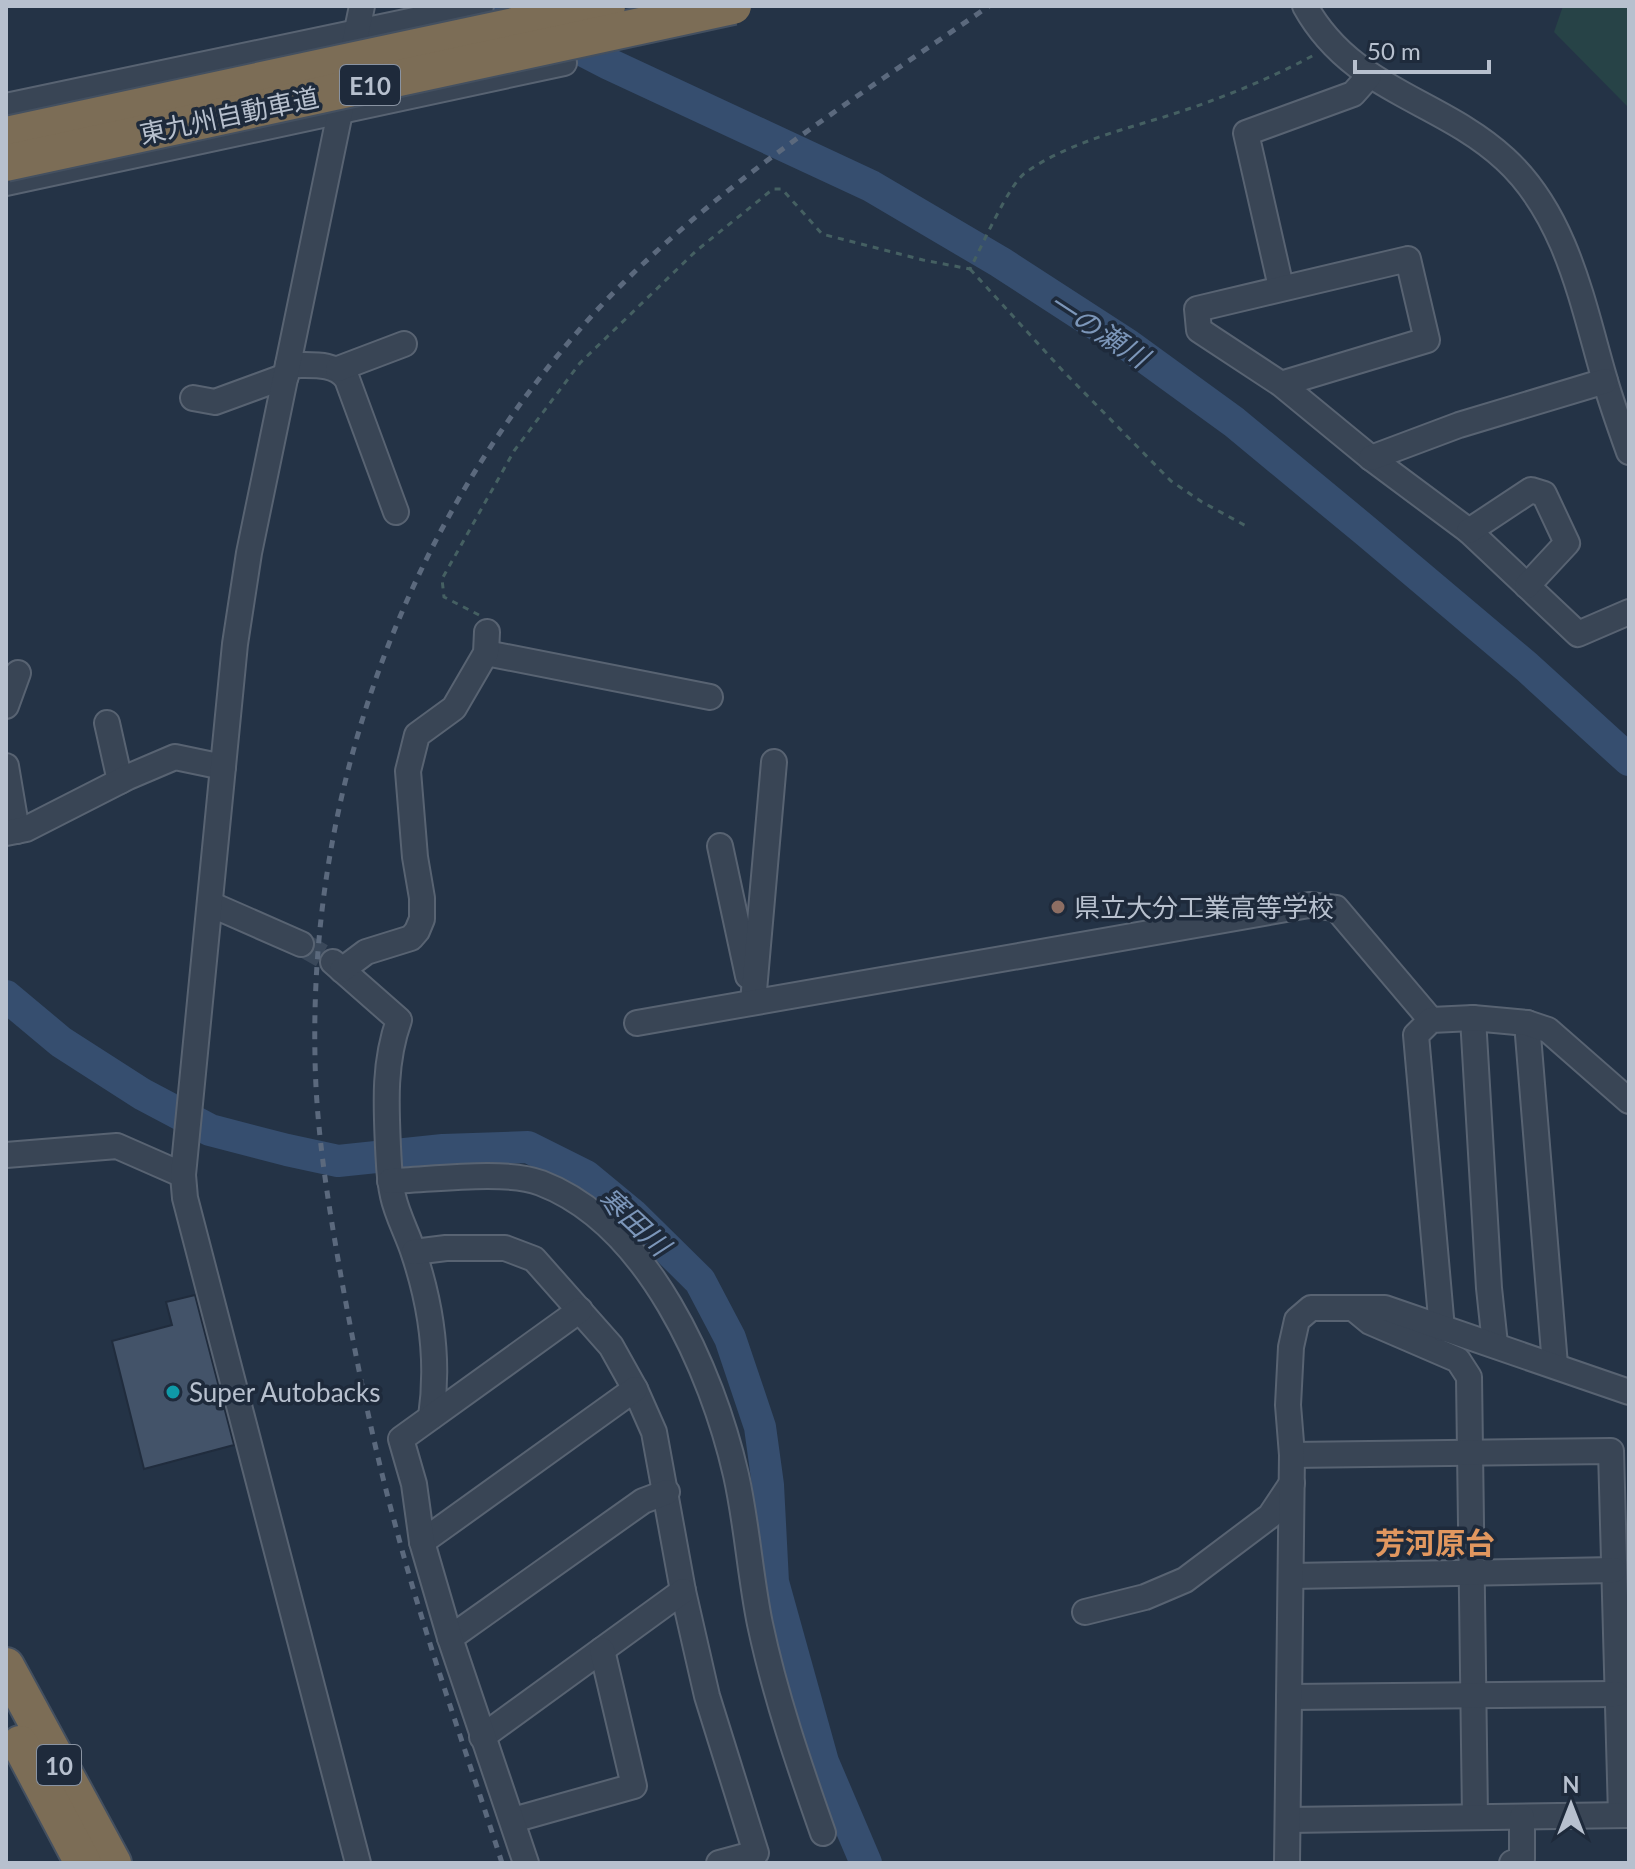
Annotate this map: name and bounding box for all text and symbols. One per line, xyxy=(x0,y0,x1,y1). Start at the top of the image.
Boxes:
scale bar xyxy=(1355,24,1489,74)
text: 50 m xyxy=(1367,36,1421,65)
road number: E10 xyxy=(340,65,400,105)
street label: 東九州自動車道 xyxy=(137,80,321,150)
water label: 一の瀬川 xyxy=(1043,284,1158,375)
place label: 県立大分工業高等学校 xyxy=(1074,891,1334,923)
marker: 県立大分工業高等学校 xyxy=(1049,898,1067,916)
water label: 寒田川 xyxy=(593,1180,679,1264)
place label: Super Autobacks xyxy=(189,1376,380,1408)
marker: Super Autobacks xyxy=(164,1383,182,1401)
district label: 芳河原台 xyxy=(1375,1524,1495,1560)
road number: 10 xyxy=(37,1745,81,1785)
north arrow xyxy=(1531,1765,1611,1845)
text: N xyxy=(1563,1771,1579,1798)

